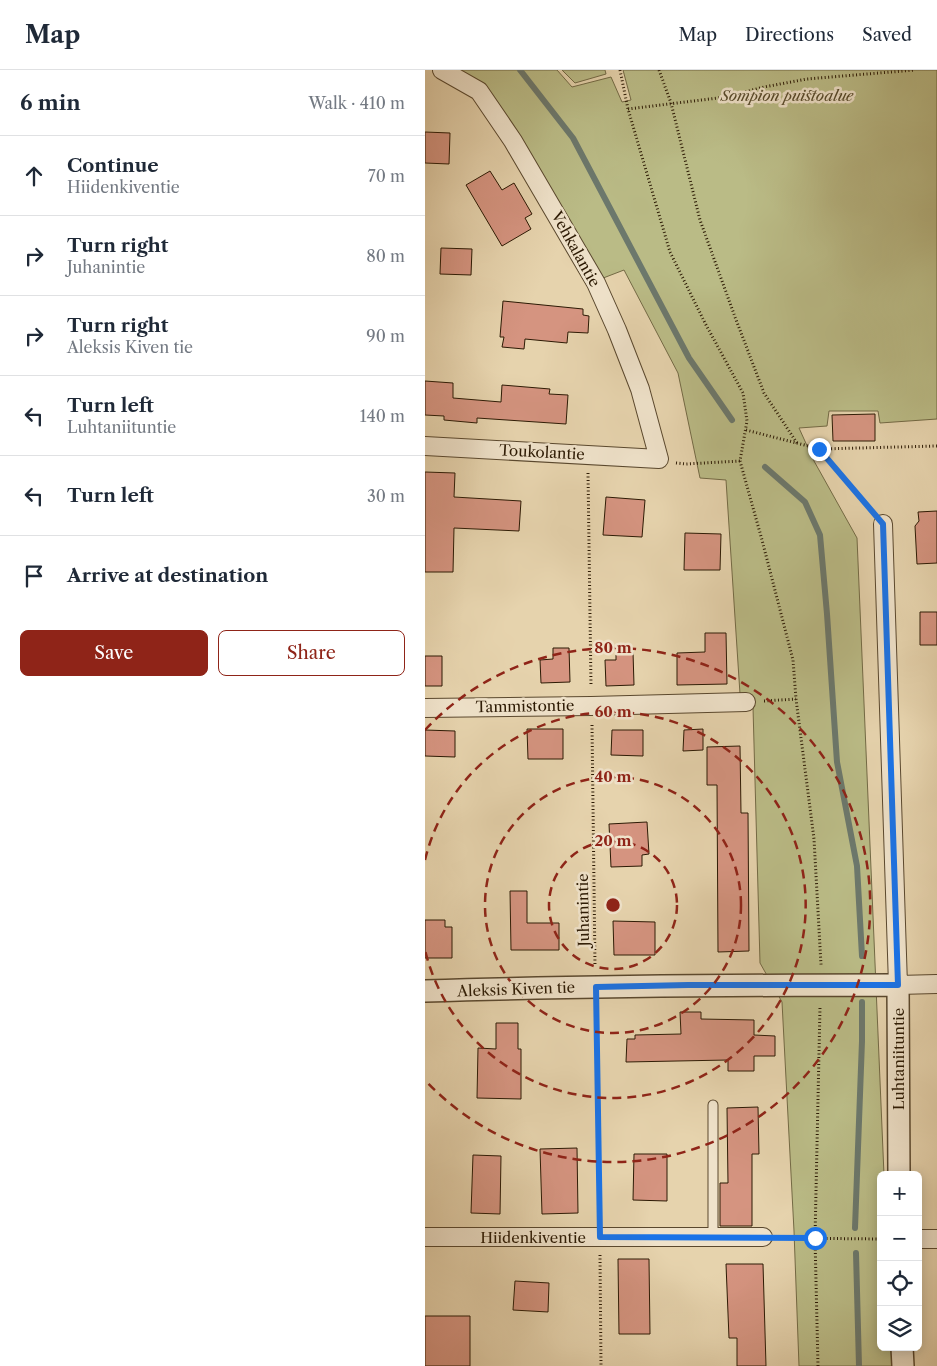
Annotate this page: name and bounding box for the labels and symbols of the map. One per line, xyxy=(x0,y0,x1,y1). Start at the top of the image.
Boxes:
park label: Sompion puistoalue xyxy=(720,86,854,105)
street label: Vehkalantie xyxy=(547,207,605,290)
route end xyxy=(808,438,831,461)
street label: Toukolantie xyxy=(499,440,585,464)
text: 80 m xyxy=(594,638,632,657)
street label: Tammistontie xyxy=(475,696,575,716)
text: 60 m xyxy=(594,702,632,721)
text: 40 m xyxy=(594,767,632,786)
text: 20 m xyxy=(594,831,632,850)
street label: Juhanintie xyxy=(573,873,593,949)
centre of rings xyxy=(604,896,622,914)
street label: Aleksis Kiven tie xyxy=(456,977,575,1001)
street label: Luhtaniituntie xyxy=(889,1008,908,1110)
route start xyxy=(804,1227,827,1250)
street label: Hiidenkiventie xyxy=(480,1228,586,1247)

